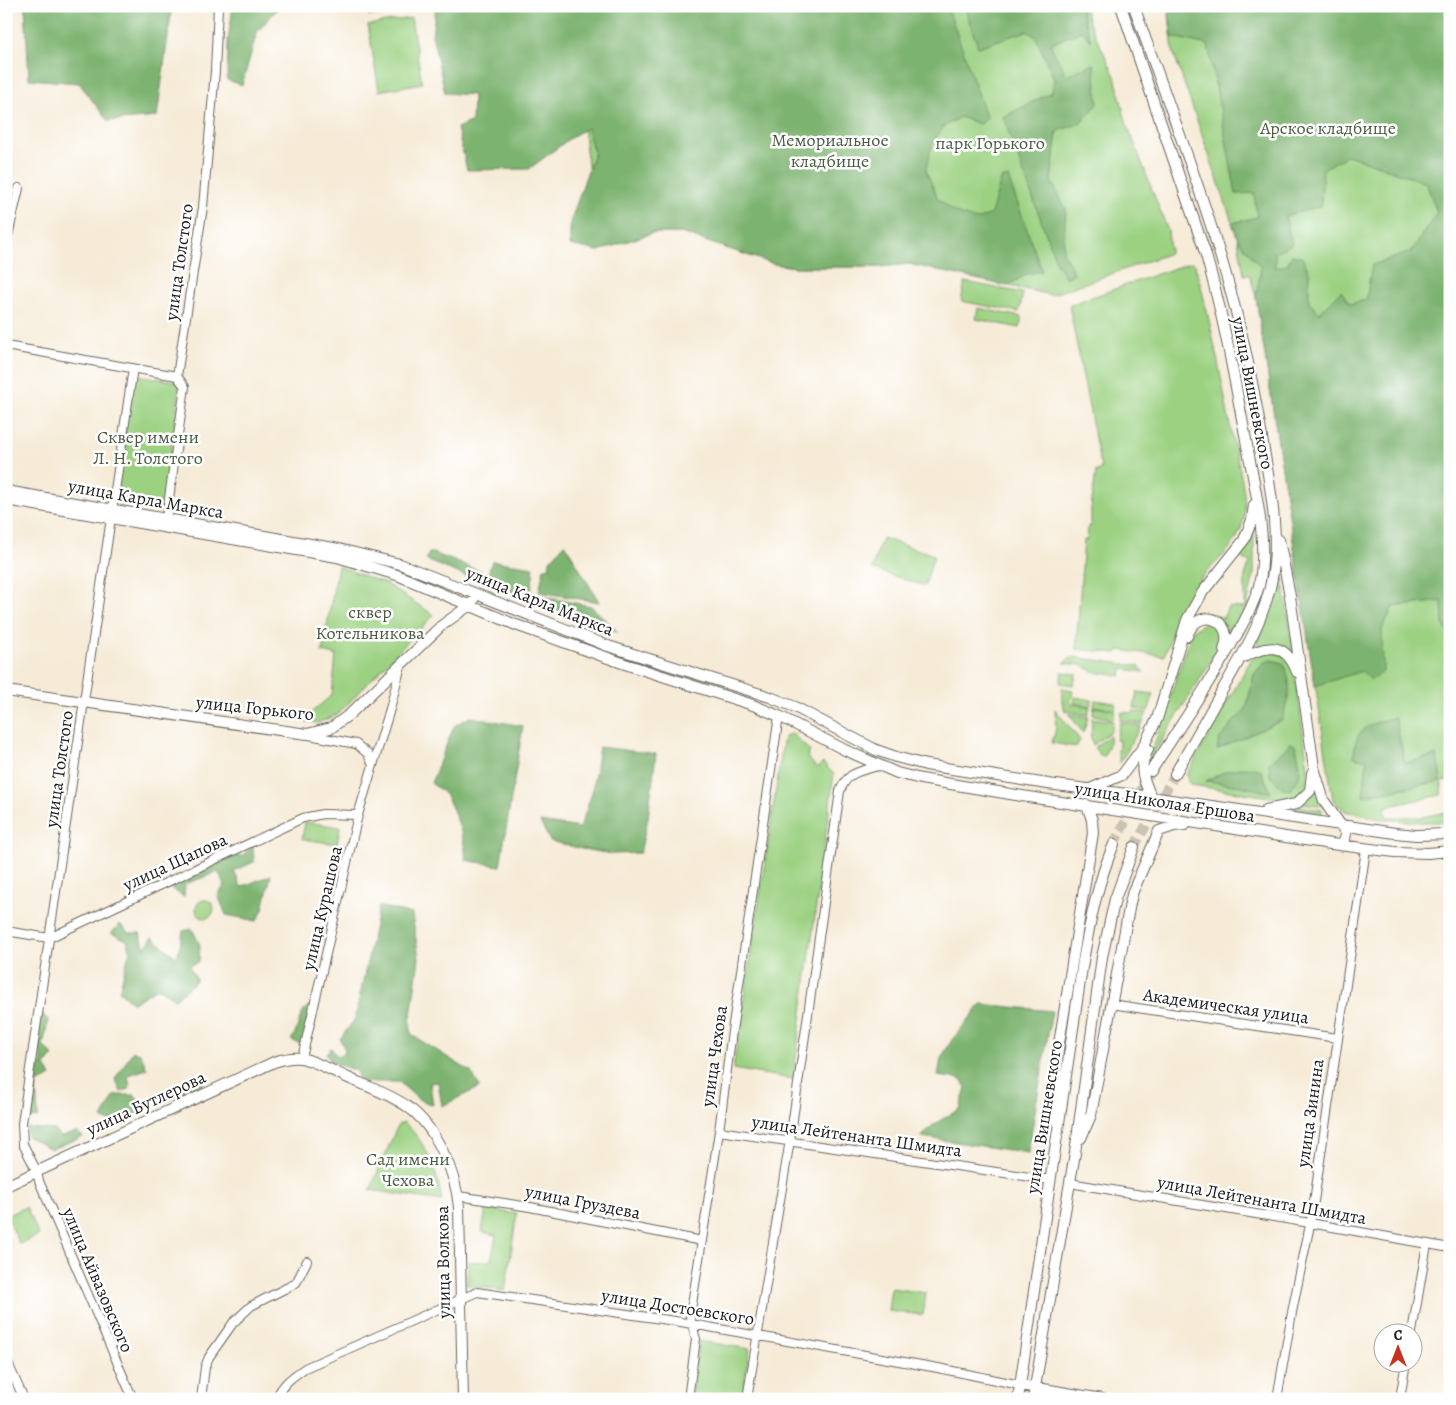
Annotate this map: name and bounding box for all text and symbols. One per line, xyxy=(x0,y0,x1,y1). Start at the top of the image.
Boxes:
park label: Арское кладбище xyxy=(1259,116,1396,140)
park label: Мемориальное кладбище xyxy=(771,128,889,173)
park label: парк Горького xyxy=(935,131,1045,155)
street label: улица Толстого xyxy=(159,202,199,323)
street label: улица Вишневского xyxy=(1226,314,1280,471)
park label: Сквер имени Л. Н. Толстого xyxy=(93,425,203,470)
street label: улица Карла Маркса xyxy=(66,473,226,525)
street label: улица Карла Маркса xyxy=(462,560,618,642)
park label: сквер Котельникова xyxy=(315,600,425,645)
street label: улица Горького xyxy=(194,690,315,726)
street label: улица Толстого xyxy=(39,709,79,830)
street label: улица Николая Ершова xyxy=(1072,776,1257,828)
street label: улица Щапова xyxy=(118,827,232,897)
street label: улица Курашова xyxy=(296,843,348,974)
street label: Академическая улица xyxy=(1141,982,1311,1030)
street label: улица Чехова xyxy=(695,1003,733,1109)
street label: улица Вишневского xyxy=(1020,1039,1068,1196)
street label: улица Зинина xyxy=(1290,1057,1330,1170)
street label: улица Бутлерова xyxy=(82,1065,210,1142)
street label: улица Лейтенанта Шмидта xyxy=(750,1109,964,1163)
park label: Сад имени Чехова xyxy=(366,1147,450,1192)
street label: улица Лейтенанта Шмидта xyxy=(1155,1170,1369,1230)
street label: улица Груздева xyxy=(522,1179,643,1225)
street label: улица Айвазовского xyxy=(56,1203,139,1356)
street label: улица Волкова xyxy=(430,1205,456,1320)
street label: улица Достоевского xyxy=(599,1283,756,1331)
north arrow xyxy=(1374,1322,1424,1372)
text: С xyxy=(1394,1326,1403,1345)

